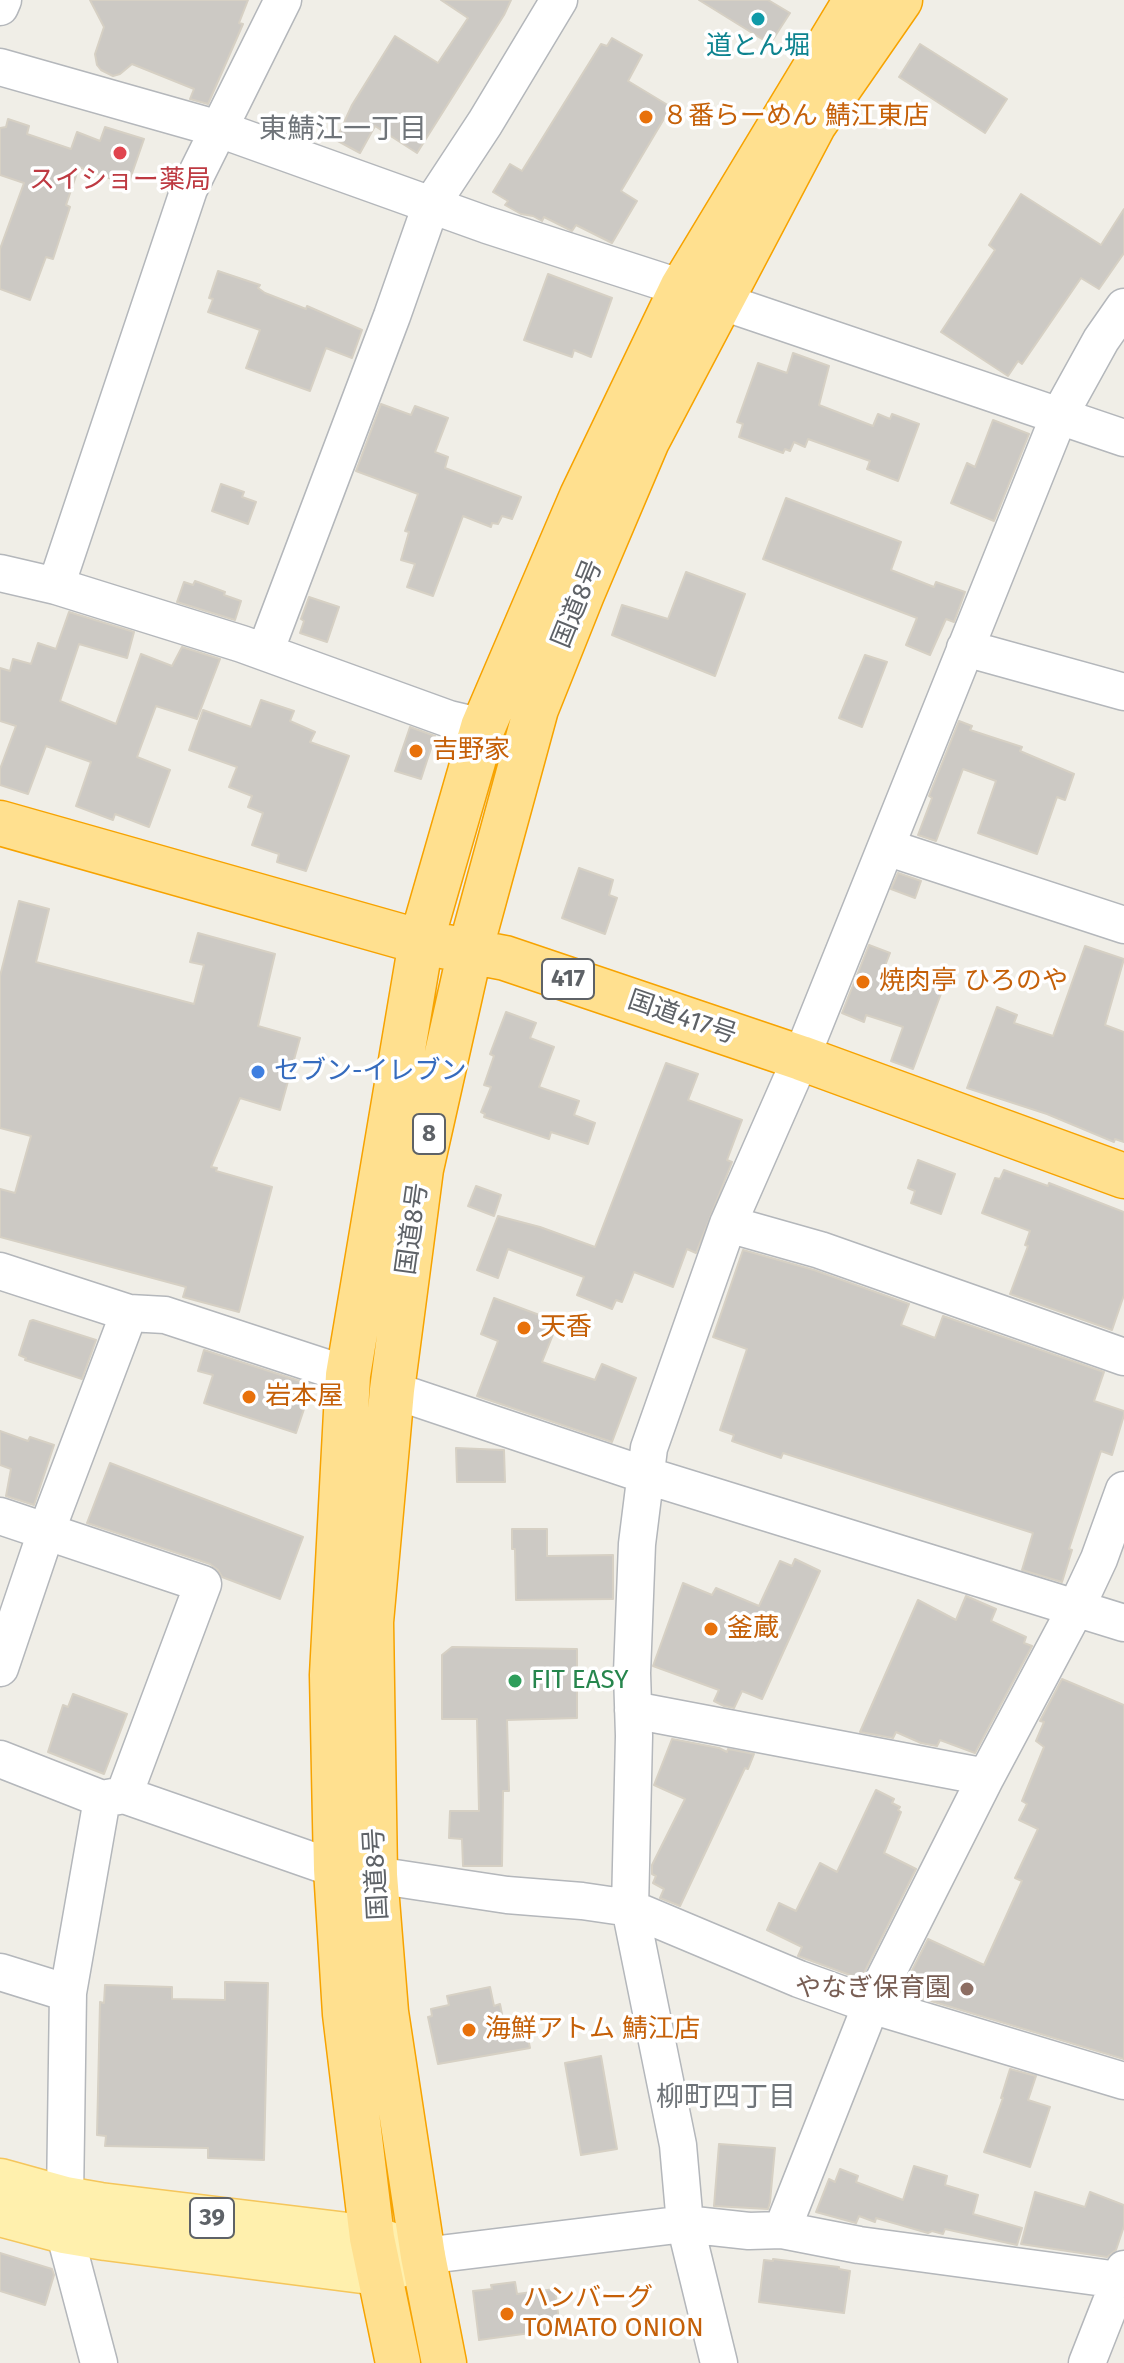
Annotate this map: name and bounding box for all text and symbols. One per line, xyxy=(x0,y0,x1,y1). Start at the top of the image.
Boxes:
marker: 道とん堀 xyxy=(749,10,767,28)
place label: 道とん堀 xyxy=(706,31,810,63)
place label: ８番らーめん 鯖江東店 xyxy=(662,101,929,133)
marker: ８番らーめん 鯖江東店 xyxy=(637,108,655,126)
district label: 東鯖江一丁目 xyxy=(259,113,427,147)
marker: スイショー薬局 xyxy=(111,144,129,162)
place label: スイショー薬局 xyxy=(29,165,211,197)
street label: 国道8号 xyxy=(546,555,610,653)
place label: 吉野家 xyxy=(432,735,510,767)
marker: 吉野家 xyxy=(407,742,425,760)
road number: 417 xyxy=(542,959,594,999)
place label: 焼肉亭 ひろのや xyxy=(879,966,1068,998)
marker: 焼肉亭 ひろのや xyxy=(854,973,872,991)
street label: 国道417号 xyxy=(623,985,741,1051)
place label: セブン-イレブン xyxy=(274,1056,466,1088)
marker: セブン-イレブン xyxy=(249,1063,267,1081)
road number: 8 xyxy=(413,1114,445,1154)
street label: 国道8号 xyxy=(391,1181,435,1277)
place label: 天香 xyxy=(540,1312,592,1344)
marker: 天香 xyxy=(515,1319,533,1337)
place label: 岩本屋 xyxy=(265,1381,343,1413)
marker: 岩本屋 xyxy=(240,1388,258,1406)
place label: 釜蔵 xyxy=(727,1613,779,1645)
marker: 釜蔵 xyxy=(702,1620,720,1638)
place label: FIT EASY xyxy=(531,1665,629,1697)
marker: FIT EASY xyxy=(506,1672,524,1690)
street label: 国道8号 xyxy=(359,1827,395,1921)
place label: やなぎ保育園 xyxy=(795,1973,951,2005)
marker: やなぎ保育園 xyxy=(958,1980,976,1998)
place label: 海鮮アトム 鯖江店 xyxy=(485,2014,700,2046)
marker: 海鮮アトム 鯖江店 xyxy=(460,2021,478,2039)
district label: 柳町四丁目 xyxy=(656,2081,796,2115)
road number: 39 xyxy=(190,2198,234,2238)
place label: ハンバーグ TOMATO ONION xyxy=(523,2283,704,2344)
marker: ハンバーグ TOMATO ONION xyxy=(498,2305,516,2323)

